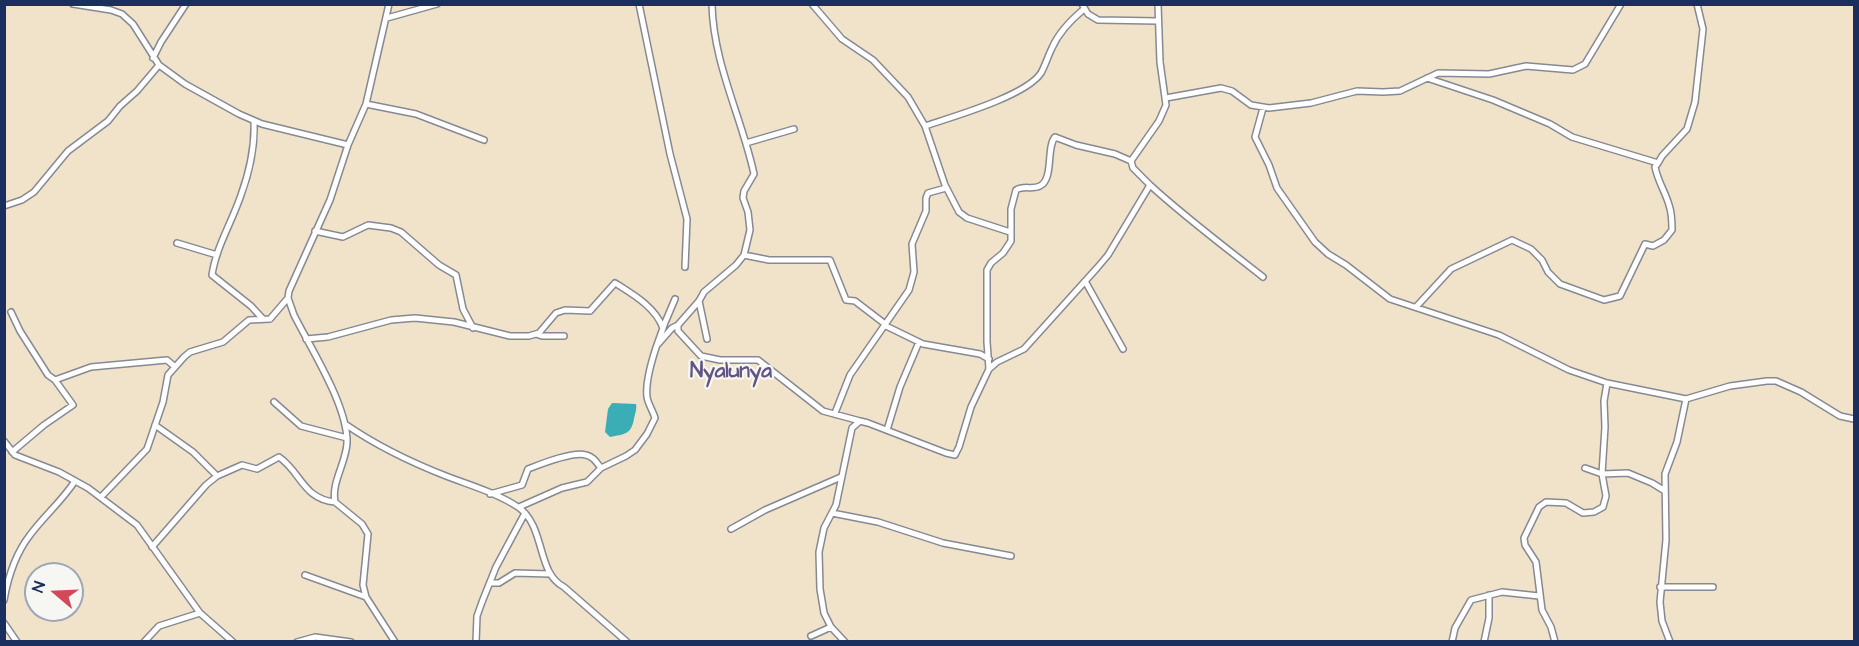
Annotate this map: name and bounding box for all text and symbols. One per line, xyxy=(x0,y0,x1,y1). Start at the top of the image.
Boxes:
district label: Nyalunya xyxy=(690,360,772,386)
north arrow xyxy=(24,562,84,622)
text: N xyxy=(27,578,51,595)

